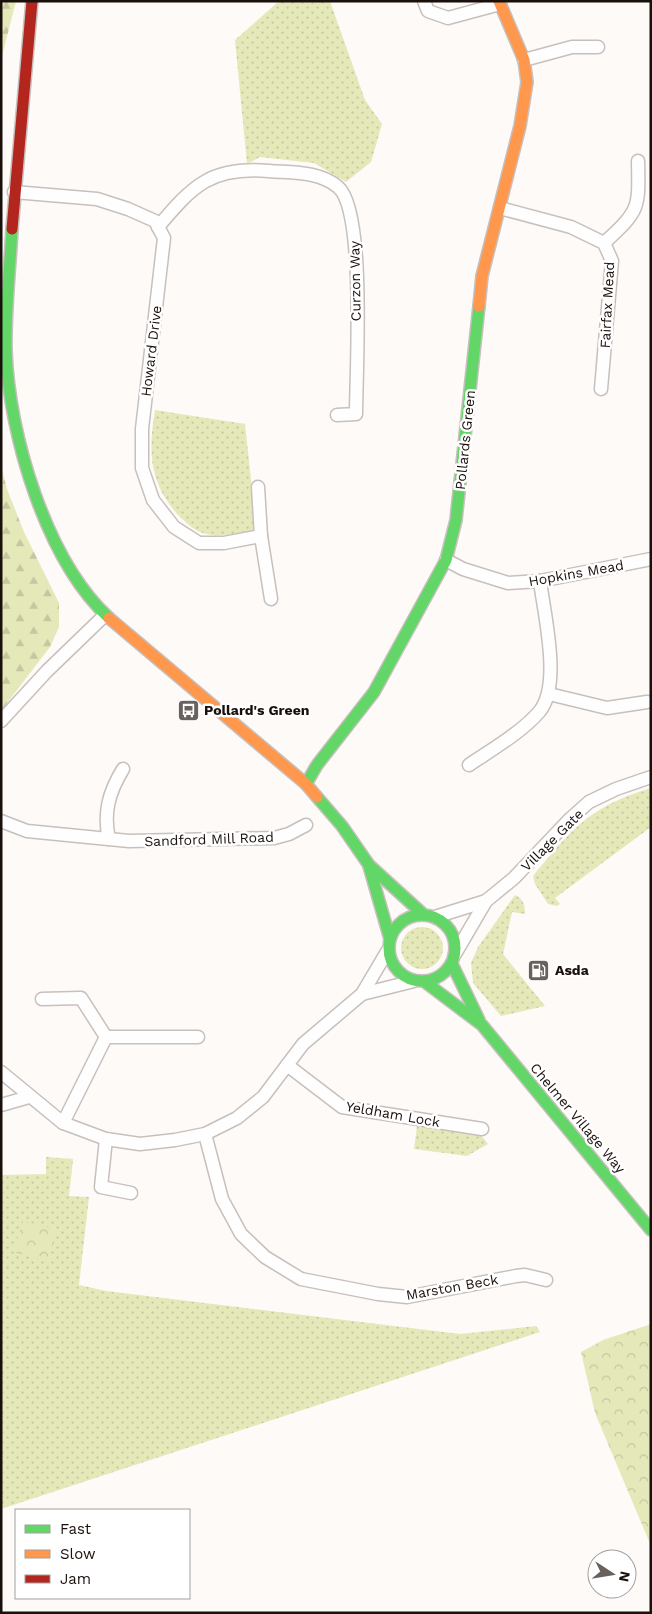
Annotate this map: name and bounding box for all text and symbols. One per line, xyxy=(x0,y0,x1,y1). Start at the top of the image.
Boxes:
street label: Curzon Way xyxy=(346,240,364,321)
street label: Fairfax Mead xyxy=(597,261,617,349)
street label: Howard Drive xyxy=(137,305,165,397)
street label: Pollards Green xyxy=(452,389,478,491)
street label: Hopkins Mead xyxy=(527,557,625,589)
bus stop icon: Pollard's Green xyxy=(176,698,200,722)
place label: Pollard's Green xyxy=(204,702,309,718)
street label: Village Gate xyxy=(518,806,586,874)
street label: Sandford Mill Road xyxy=(144,829,274,849)
fuel station icon: Asda xyxy=(527,958,551,982)
place label: Asda xyxy=(555,962,590,978)
street label: Chelmer Village Way xyxy=(527,1060,629,1177)
street label: Yeldham Lock xyxy=(345,1098,441,1130)
street label: Marston Beck xyxy=(405,1271,499,1303)
legend xyxy=(15,1509,190,1599)
text: Fast xyxy=(60,1520,92,1538)
text: Slow xyxy=(60,1545,96,1563)
north arrow xyxy=(587,1549,637,1599)
text: Jam xyxy=(60,1570,91,1588)
text: N xyxy=(616,1570,634,1583)

